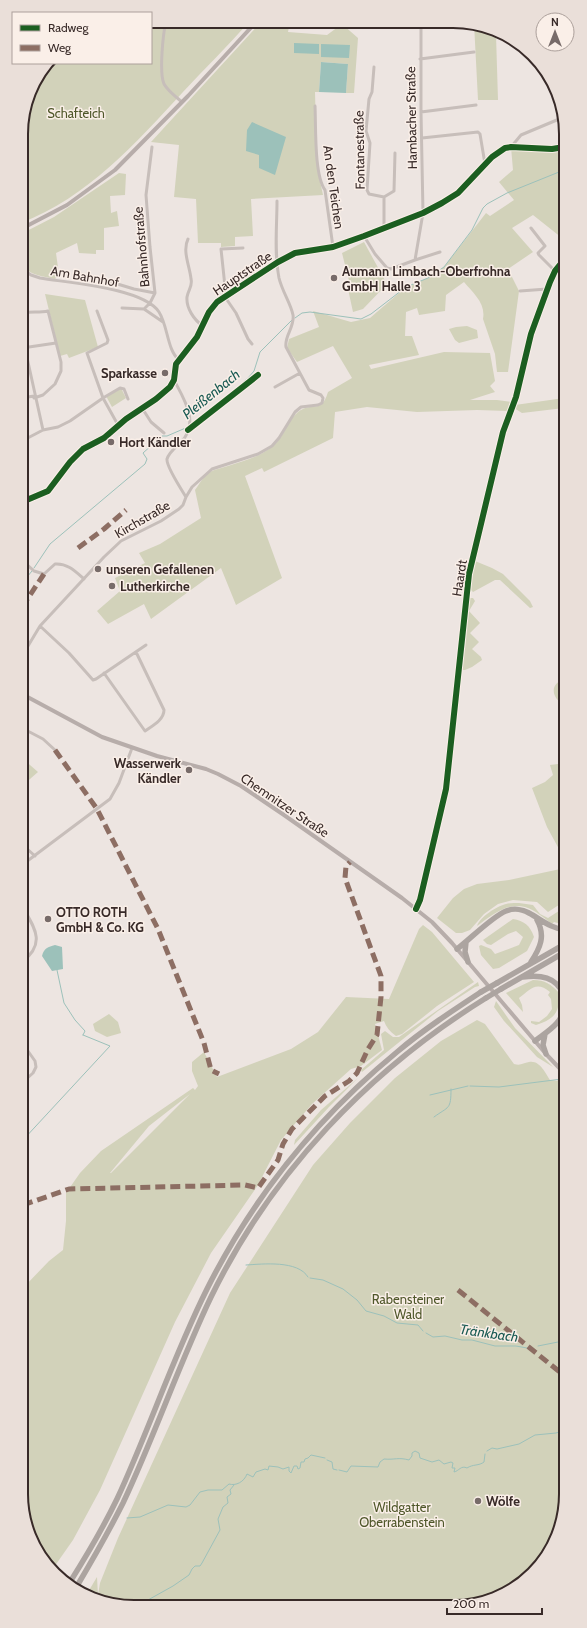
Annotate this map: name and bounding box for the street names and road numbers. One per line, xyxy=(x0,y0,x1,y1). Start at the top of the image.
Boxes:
street label: Hambacher Straße xyxy=(402,66,420,170)
street label: Fontanestraße xyxy=(350,110,368,190)
street label: An den Teichen xyxy=(320,144,348,230)
street label: Bahnhofstraße xyxy=(129,206,152,288)
street label: Hauptstraße xyxy=(209,247,275,299)
street label: Am Bahnhof xyxy=(50,262,121,290)
street label: Kirchstraße xyxy=(111,497,173,541)
street label: Haardt xyxy=(448,558,470,598)
street label: Chemnitzer Straße xyxy=(238,769,333,841)

